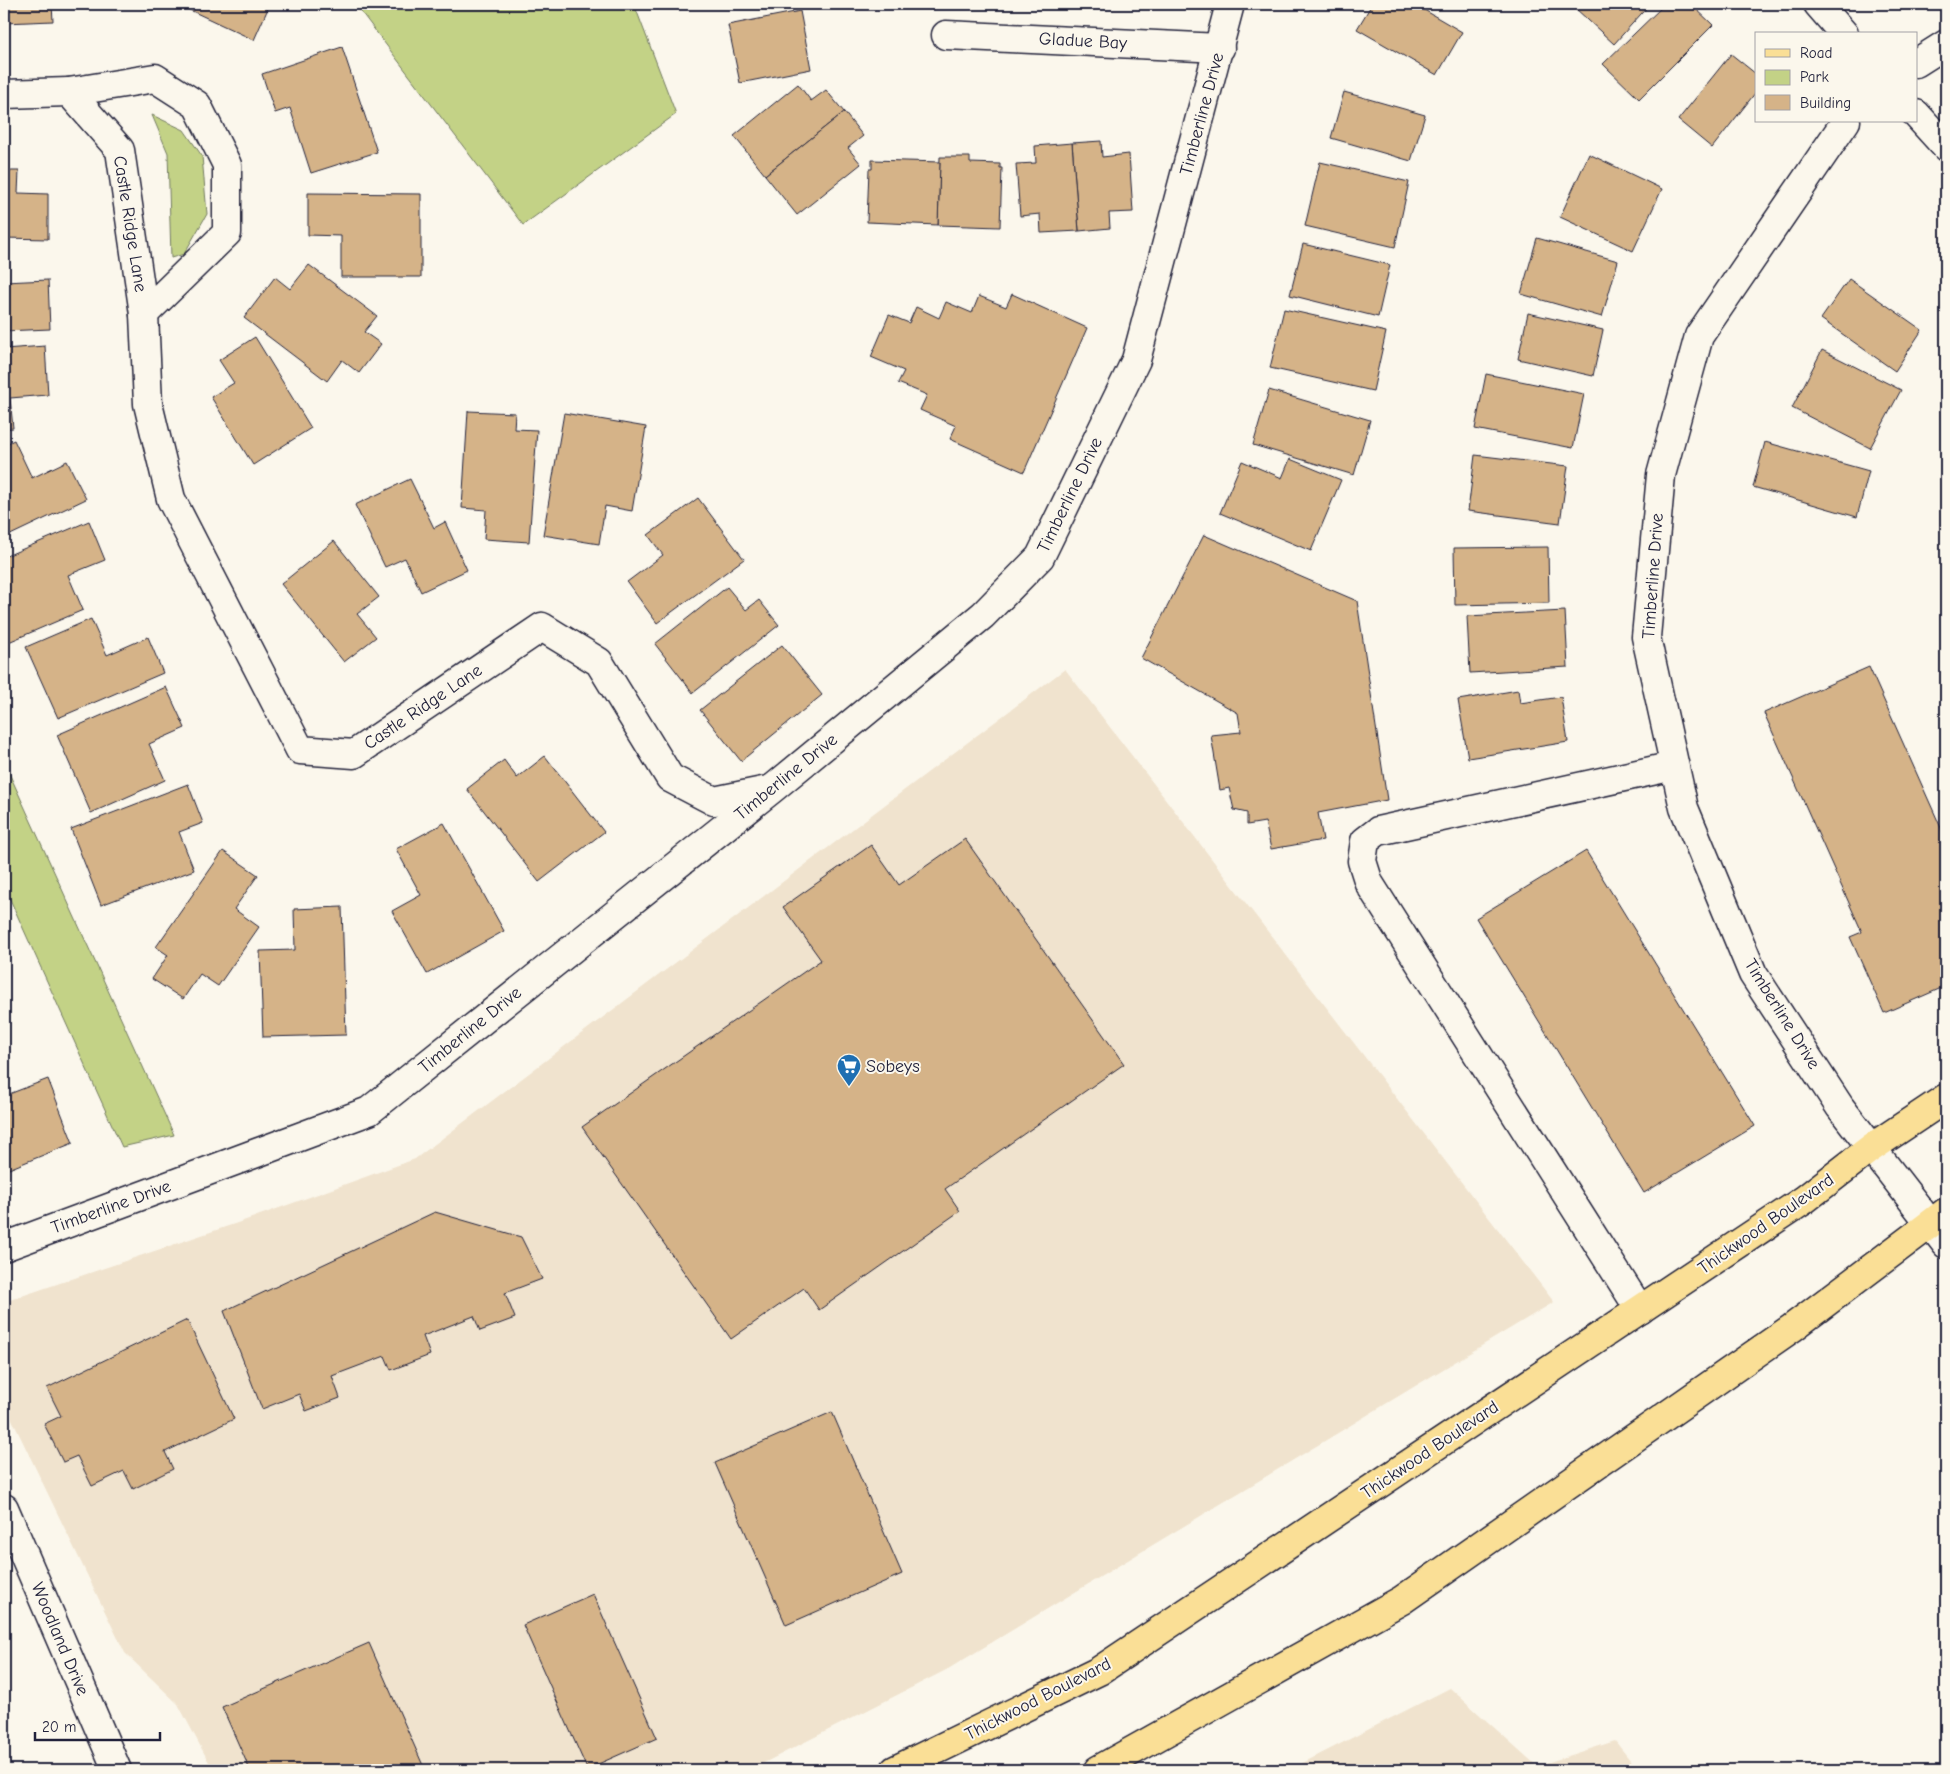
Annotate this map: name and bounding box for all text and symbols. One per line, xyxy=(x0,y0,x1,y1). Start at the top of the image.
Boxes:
street label: Gladue Bay xyxy=(1038,28,1129,54)
legend xyxy=(1755,32,1918,122)
text: Road xyxy=(1800,44,1832,62)
street label: Timberline Drive xyxy=(1176,50,1228,178)
text: Park xyxy=(1800,68,1829,86)
text: Building xyxy=(1800,94,1851,112)
street label: Castle Ridge Lane xyxy=(109,154,151,294)
street label: Timberline Drive xyxy=(1033,434,1107,556)
street label: Timberline Drive xyxy=(1638,512,1668,640)
street label: Castle Ridge Lane xyxy=(360,660,486,754)
street label: Timberline Drive xyxy=(730,729,842,825)
street label: Timberline Drive xyxy=(1740,955,1824,1073)
street label: Timberline Drive xyxy=(414,982,526,1078)
supermarket icon: Sobeys xyxy=(836,1053,862,1087)
place label: Sobeys xyxy=(866,1056,920,1077)
street label: Thickwood Boulevard xyxy=(1694,1169,1838,1279)
street label: Timberline Drive xyxy=(48,1176,174,1238)
street label: Thickwood Boulevard xyxy=(1357,1396,1503,1504)
street label: Woodland Drive xyxy=(27,1579,93,1699)
street label: Thickwood Boulevard xyxy=(962,1653,1114,1745)
scale bar xyxy=(35,1709,160,1741)
text: 20 m xyxy=(42,1718,76,1736)

